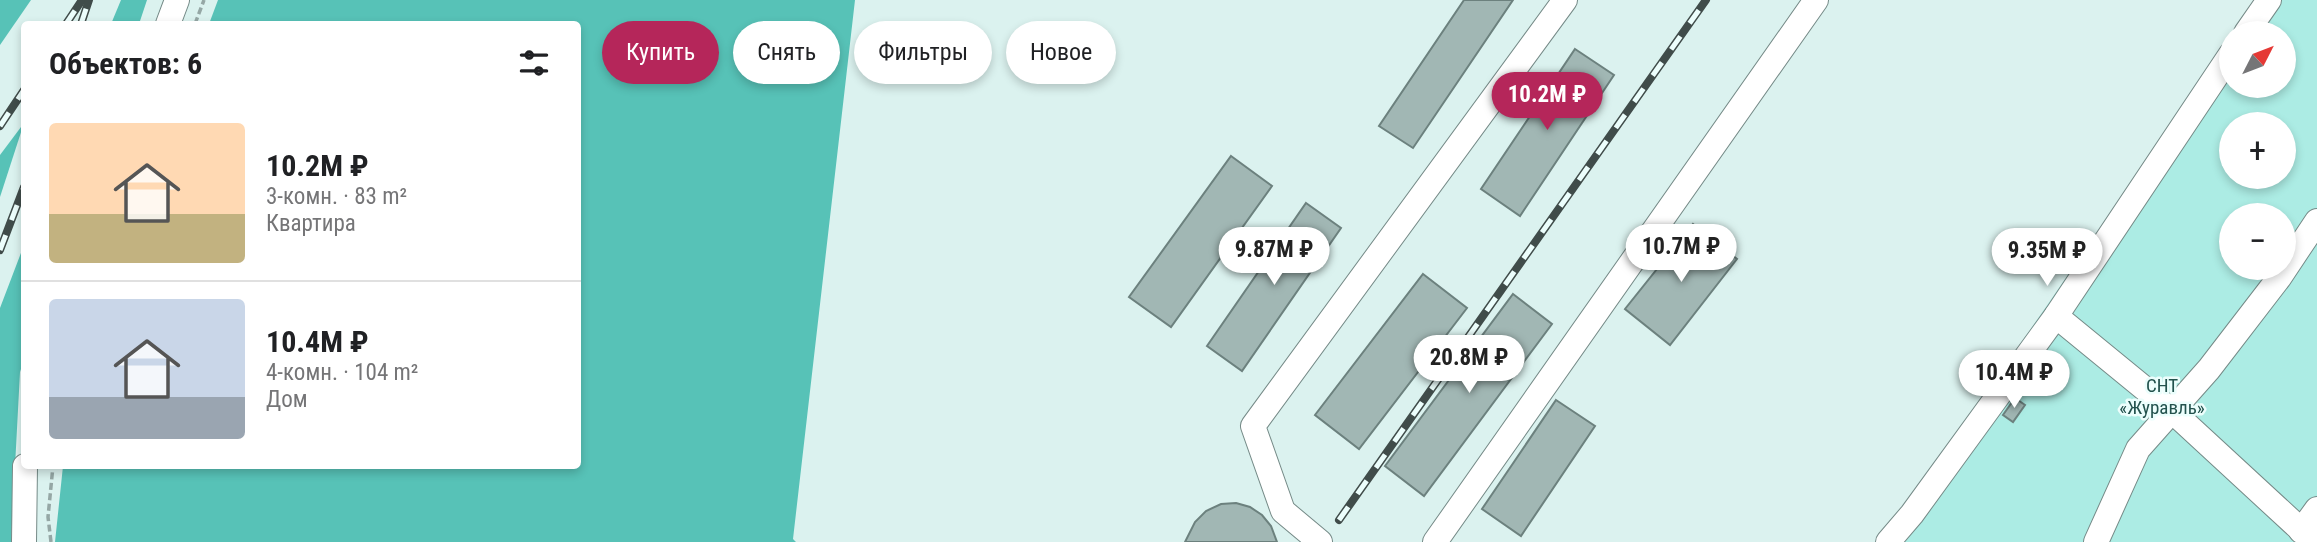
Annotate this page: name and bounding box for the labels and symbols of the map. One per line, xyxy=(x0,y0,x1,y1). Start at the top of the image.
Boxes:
north arrow xyxy=(2219,21,2296,98)
pin: 10.2M ₽ xyxy=(1482,72,1612,132)
pin: 10.7M ₽ xyxy=(1616,224,1746,284)
pin: 9.87M ₽ xyxy=(1209,228,1339,287)
pin: 9.35M ₽ xyxy=(1982,229,2112,288)
pin: 20.8M ₽ xyxy=(1404,336,1534,395)
pin: 10.4M ₽ xyxy=(1949,350,2079,410)
park label: СНТ «Журавль» xyxy=(2119,374,2205,419)

